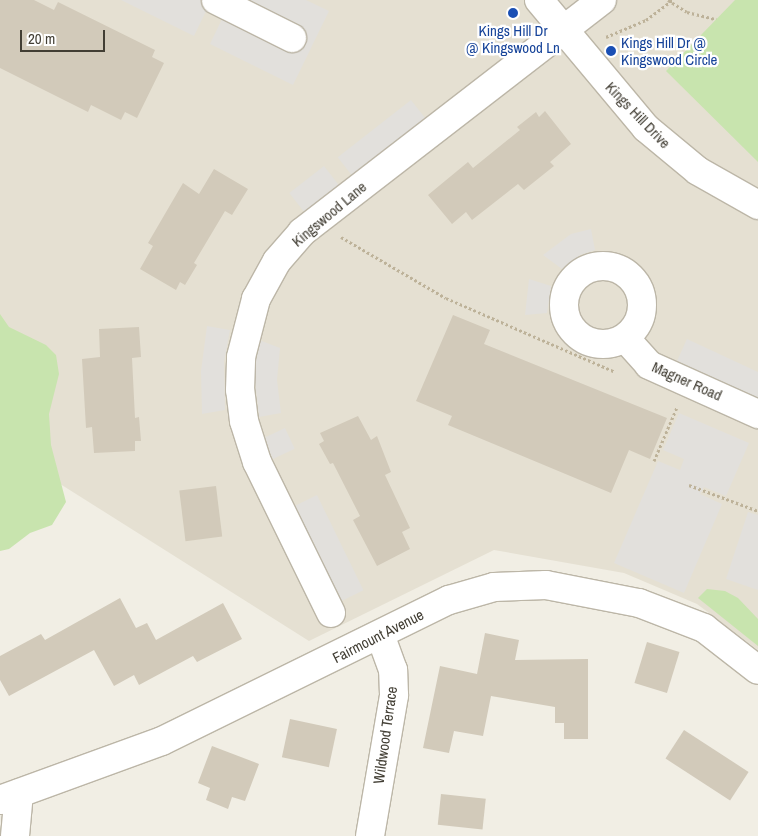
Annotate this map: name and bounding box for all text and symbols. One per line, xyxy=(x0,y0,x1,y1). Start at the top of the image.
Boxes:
marker: Kings Hill Dr @ Kingswood Ln xyxy=(507,7,519,19)
scale bar xyxy=(22,20,108,52)
place label: Kings Hill Dr @ Kingswood Ln xyxy=(466,21,560,56)
text: 20 m xyxy=(28,28,55,49)
place label: Kings Hill Dr @ Kingswood Circle xyxy=(621,33,717,68)
marker: Kings Hill Dr @ Kingswood Circle xyxy=(605,45,617,57)
street label: Kings Hill Drive xyxy=(602,78,674,152)
street label: Kingswood Lane xyxy=(288,178,370,250)
street label: Magner Road xyxy=(649,358,725,404)
street label: Fairmount Avenue xyxy=(329,605,427,667)
street label: Wildwood Terrace xyxy=(369,685,401,785)

